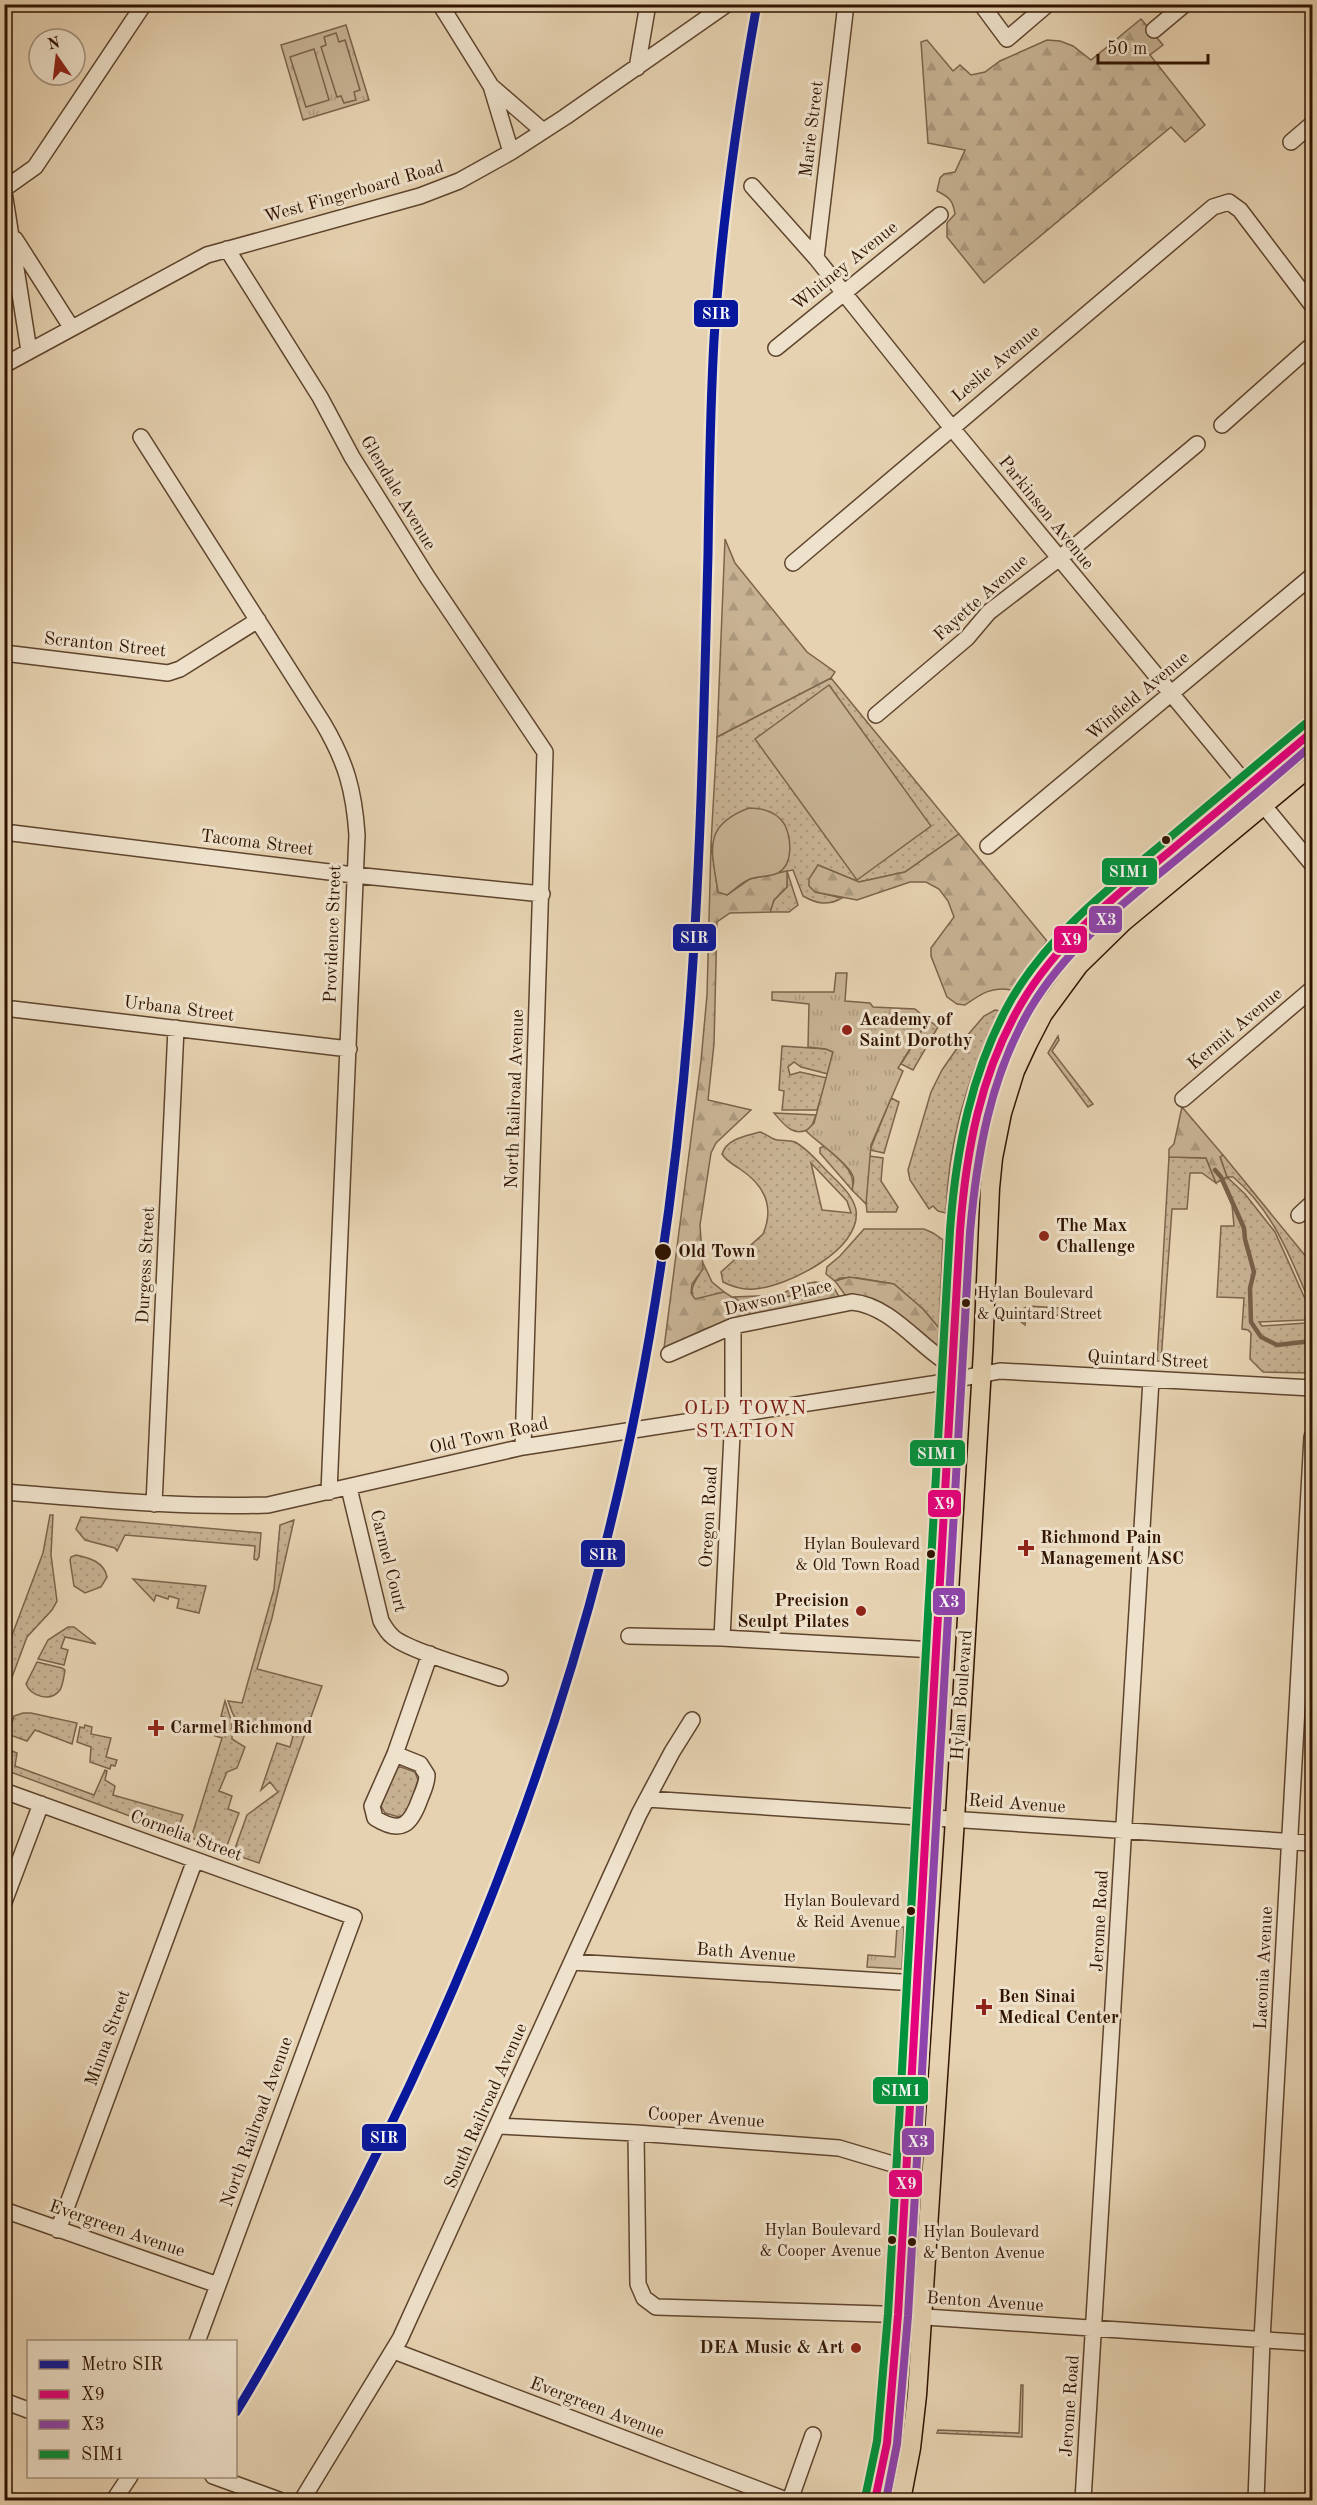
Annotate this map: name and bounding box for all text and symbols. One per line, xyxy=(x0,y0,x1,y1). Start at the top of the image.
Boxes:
north arrow xyxy=(27,27,87,87)
scale bar xyxy=(1098,27,1208,65)
text: N xyxy=(46,35,62,54)
text: 50 m xyxy=(1107,40,1147,58)
street label: Marie Street xyxy=(797,80,827,178)
street label: West Fingerboard Road xyxy=(262,158,446,226)
street label: Whitney Avenue xyxy=(789,218,901,314)
line badge: SIR xyxy=(693,299,739,328)
text: SIR xyxy=(702,307,731,323)
street label: Leslie Avenue xyxy=(949,322,1043,406)
street label: Glendale Avenue xyxy=(357,433,439,553)
street label: Parkinson Avenue xyxy=(995,453,1097,573)
street label: Fayette Avenue xyxy=(931,551,1031,645)
street label: Scranton Street xyxy=(43,630,167,660)
street label: Winfield Avenue xyxy=(1083,648,1193,744)
street label: Tacoma Street xyxy=(200,827,314,859)
unlabelled marker xyxy=(1160,834,1172,846)
line badge: SIM1 xyxy=(1101,857,1158,886)
street label: Providence Street xyxy=(322,864,344,1004)
text: SIM1 xyxy=(1109,865,1149,881)
line badge: X3 xyxy=(1088,905,1123,934)
text: X3 xyxy=(1095,913,1117,929)
line badge: SIR xyxy=(672,923,717,952)
line badge: X9 xyxy=(1053,925,1088,954)
text: SIR xyxy=(680,931,709,947)
text: X9 xyxy=(1060,933,1082,949)
street label: Kermit Avenue xyxy=(1184,985,1286,1073)
street label: Urbana Street xyxy=(123,993,235,1025)
street label: North Railroad Avenue xyxy=(503,1009,527,1189)
place label: Academy of Saint Dorothy xyxy=(859,1011,972,1050)
marker: Academy of Saint Dorothy xyxy=(840,1023,854,1037)
street label: Durgess Street xyxy=(134,1206,158,1324)
place label: The Max Challenge xyxy=(1056,1217,1135,1256)
marker: The Max Challenge xyxy=(1037,1229,1051,1243)
marker: Old Town xyxy=(653,1242,673,1262)
place label: Old Town xyxy=(678,1243,756,1261)
street label: Dawson Place xyxy=(722,1277,834,1319)
place label: Hylan Boulevard & Quintard Street xyxy=(977,1286,1102,1323)
marker: Hylan Boulevard & Quintard Street xyxy=(960,1297,972,1309)
street label: Quintard Street xyxy=(1087,1348,1209,1372)
district label: OLD TOWN STATION xyxy=(684,1399,808,1442)
street label: Old Town Road xyxy=(428,1415,550,1457)
line badge: SIM1 xyxy=(909,1439,966,1467)
text: SIM1 xyxy=(917,1447,957,1463)
street label: Oregon Road xyxy=(697,1466,721,1568)
line badge: X9 xyxy=(927,1489,962,1518)
text: X9 xyxy=(933,1497,955,1513)
street label: Carmel Court xyxy=(367,1508,409,1614)
place label: Richmond Pain Management ASC xyxy=(1040,1529,1184,1568)
place label: Hylan Boulevard & Old Town Road xyxy=(795,1537,920,1574)
line badge: SIR xyxy=(580,1539,626,1568)
marker: Richmond Pain Management ASC xyxy=(1017,1539,1035,1557)
text: SIR xyxy=(589,1548,618,1564)
marker: Hylan Boulevard & Old Town Road xyxy=(925,1548,937,1560)
line badge: X3 xyxy=(932,1587,966,1616)
place label: Precision Sculpt Pilates xyxy=(737,1592,849,1631)
text: X3 xyxy=(938,1595,960,1611)
marker: Precision Sculpt Pilates xyxy=(854,1604,868,1618)
street label: Hylan Boulevard xyxy=(948,1629,976,1761)
marker: Carmel Richmond xyxy=(147,1719,165,1737)
place label: Carmel Richmond xyxy=(170,1719,313,1737)
street label: Reid Avenue xyxy=(968,1792,1066,1816)
street label: Cornelia Street xyxy=(128,1807,244,1865)
street label: Jerome Road xyxy=(1088,1870,1112,1972)
place label: Hylan Boulevard & Reid Avenue xyxy=(784,1894,900,1931)
marker: Hylan Boulevard & Reid Avenue xyxy=(905,1905,917,1917)
street label: Laconia Avenue xyxy=(1252,1906,1276,2030)
street label: Bath Avenue xyxy=(696,1941,796,1965)
street label: Minna Street xyxy=(82,1987,134,2089)
place label: Ben Sinai Medical Center xyxy=(998,1988,1119,2027)
marker: Ben Sinai Medical Center xyxy=(975,1998,993,2016)
street label: South Railroad Avenue xyxy=(441,2021,531,2191)
street label: North Railroad Avenue xyxy=(218,2035,296,2209)
line badge: SIM1 xyxy=(872,2076,929,2105)
text: SIM1 xyxy=(881,2084,921,2100)
street label: Cooper Avenue xyxy=(647,2105,765,2131)
line badge: SIR xyxy=(361,2123,407,2152)
line badge: X3 xyxy=(901,2127,935,2156)
text: SIR xyxy=(370,2131,399,2147)
text: X3 xyxy=(907,2135,929,2151)
line badge: X9 xyxy=(888,2169,923,2198)
text: X9 xyxy=(895,2177,917,2193)
street label: Evergreen Avenue xyxy=(47,2197,187,2261)
place label: Hylan Boulevard & Cooper Avenue xyxy=(760,2223,881,2260)
place label: Hylan Boulevard & Benton Avenue xyxy=(923,2225,1045,2262)
marker: Hylan Boulevard & Cooper Avenue xyxy=(886,2234,898,2246)
marker: Hylan Boulevard & Benton Avenue xyxy=(906,2236,918,2248)
street label: Benton Avenue xyxy=(926,2289,1044,2315)
place label: DEA Music & Art xyxy=(699,2339,844,2357)
legend xyxy=(27,2340,237,2478)
marker: DEA Music & Art xyxy=(849,2341,863,2355)
street label: Jerome Road xyxy=(1057,2354,1083,2458)
text: Metro SIR xyxy=(81,2356,163,2374)
street label: Evergreen Avenue xyxy=(527,2374,667,2442)
text: X9 xyxy=(81,2386,105,2404)
text: X3 xyxy=(81,2416,105,2434)
text: SIM1 xyxy=(81,2446,125,2464)

